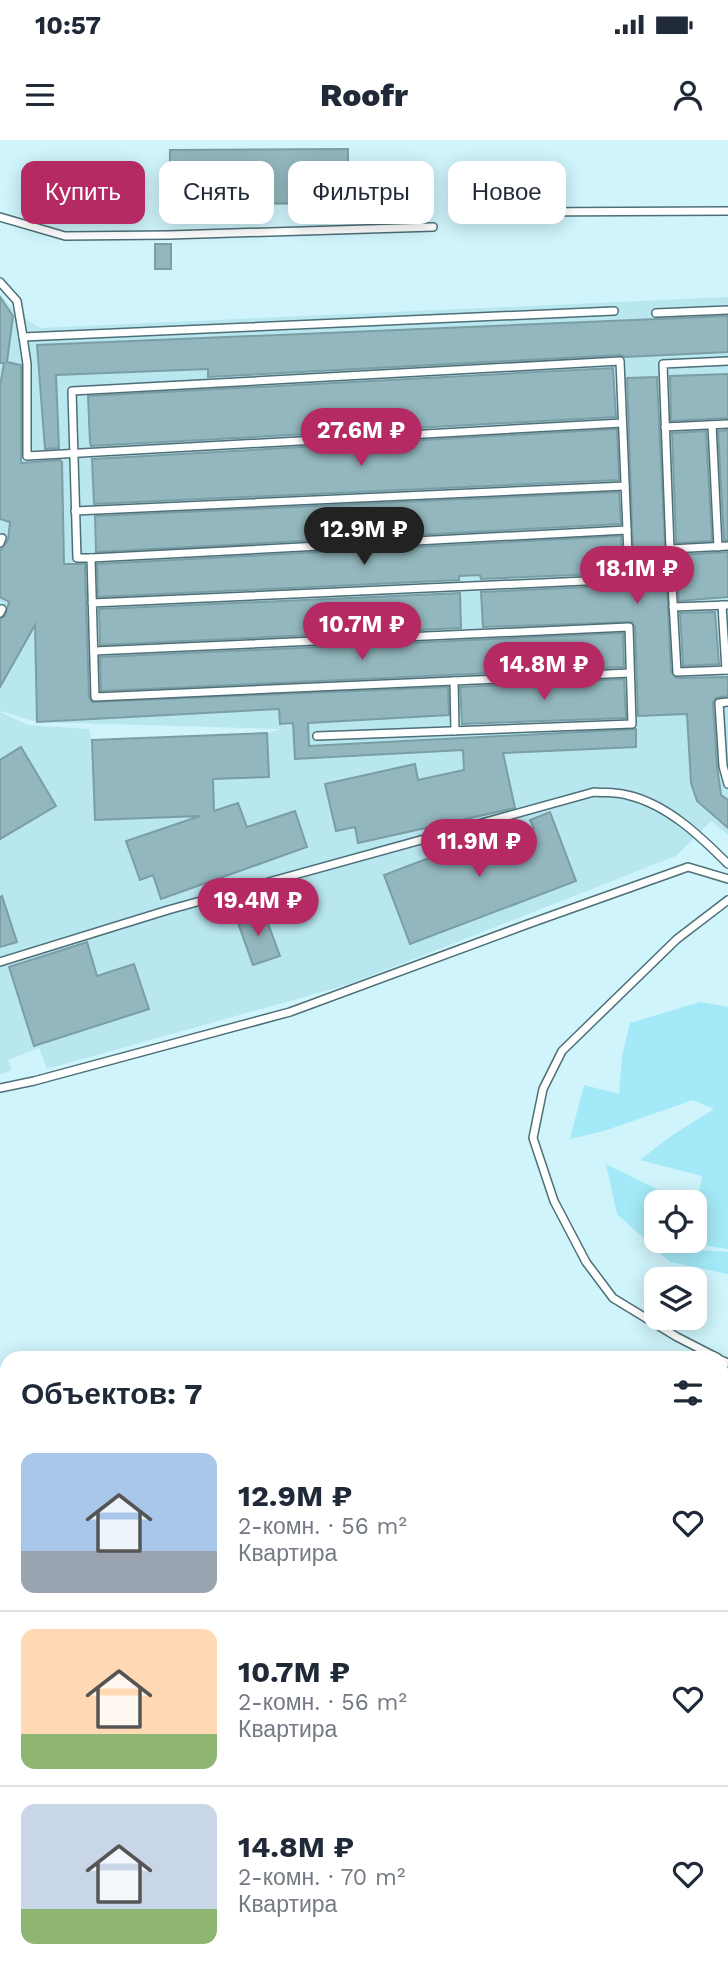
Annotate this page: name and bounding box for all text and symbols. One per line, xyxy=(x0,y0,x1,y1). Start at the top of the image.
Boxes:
text: 10:57 xyxy=(35,10,101,40)
icon: menu xyxy=(21,76,59,114)
text: Roofr xyxy=(320,76,408,114)
icon: person xyxy=(669,76,707,114)
chip: Купить xyxy=(21,161,145,224)
chip: Снять xyxy=(159,161,274,224)
chip: Фильтры xyxy=(288,161,434,224)
chip: Новое xyxy=(448,161,566,224)
pin: 27.6M ₽ xyxy=(296,408,426,468)
text: 27.6M ₽ xyxy=(317,417,405,444)
pin: 12.9M ₽ xyxy=(299,508,429,567)
text: 12.9M ₽ xyxy=(320,516,408,543)
pin: 18.1M ₽ xyxy=(572,546,702,606)
text: 18.1M ₽ xyxy=(596,555,678,582)
pin: 10.7M ₽ xyxy=(297,602,427,662)
text: 10.7M ₽ xyxy=(319,611,405,638)
pin: 14.8M ₽ xyxy=(479,643,609,702)
text: 14.8M ₽ xyxy=(499,651,589,678)
pin: 11.9M ₽ xyxy=(414,820,544,879)
text: 11.9M ₽ xyxy=(437,828,521,855)
pin: 19.4M ₽ xyxy=(193,878,323,938)
text: 19.4M ₽ xyxy=(214,887,302,914)
map controls xyxy=(644,1190,707,1330)
button: locate xyxy=(644,1190,707,1253)
button: layers xyxy=(644,1267,707,1330)
icon: filters xyxy=(669,1374,707,1412)
text: Объектов: 7 xyxy=(21,1376,203,1411)
text: 12.9M ₽ xyxy=(238,1478,353,1513)
icon: home xyxy=(77,1481,161,1565)
icon: heart xyxy=(669,1504,707,1542)
text: 2-комн. · 56 m² xyxy=(238,1513,407,1540)
text: Квартира xyxy=(238,1540,337,1567)
text: 10.7M ₽ xyxy=(238,1654,350,1689)
icon: home xyxy=(77,1657,161,1741)
icon: heart xyxy=(669,1680,707,1718)
text: 2-комн. · 56 m² xyxy=(238,1689,407,1716)
text: Квартира xyxy=(238,1716,337,1743)
text: 14.8M ₽ xyxy=(238,1829,354,1864)
icon: home xyxy=(77,1832,161,1916)
icon: heart xyxy=(669,1855,707,1893)
text: 2-комн. · 70 m² xyxy=(238,1864,405,1891)
text: Квартира xyxy=(238,1891,337,1918)

